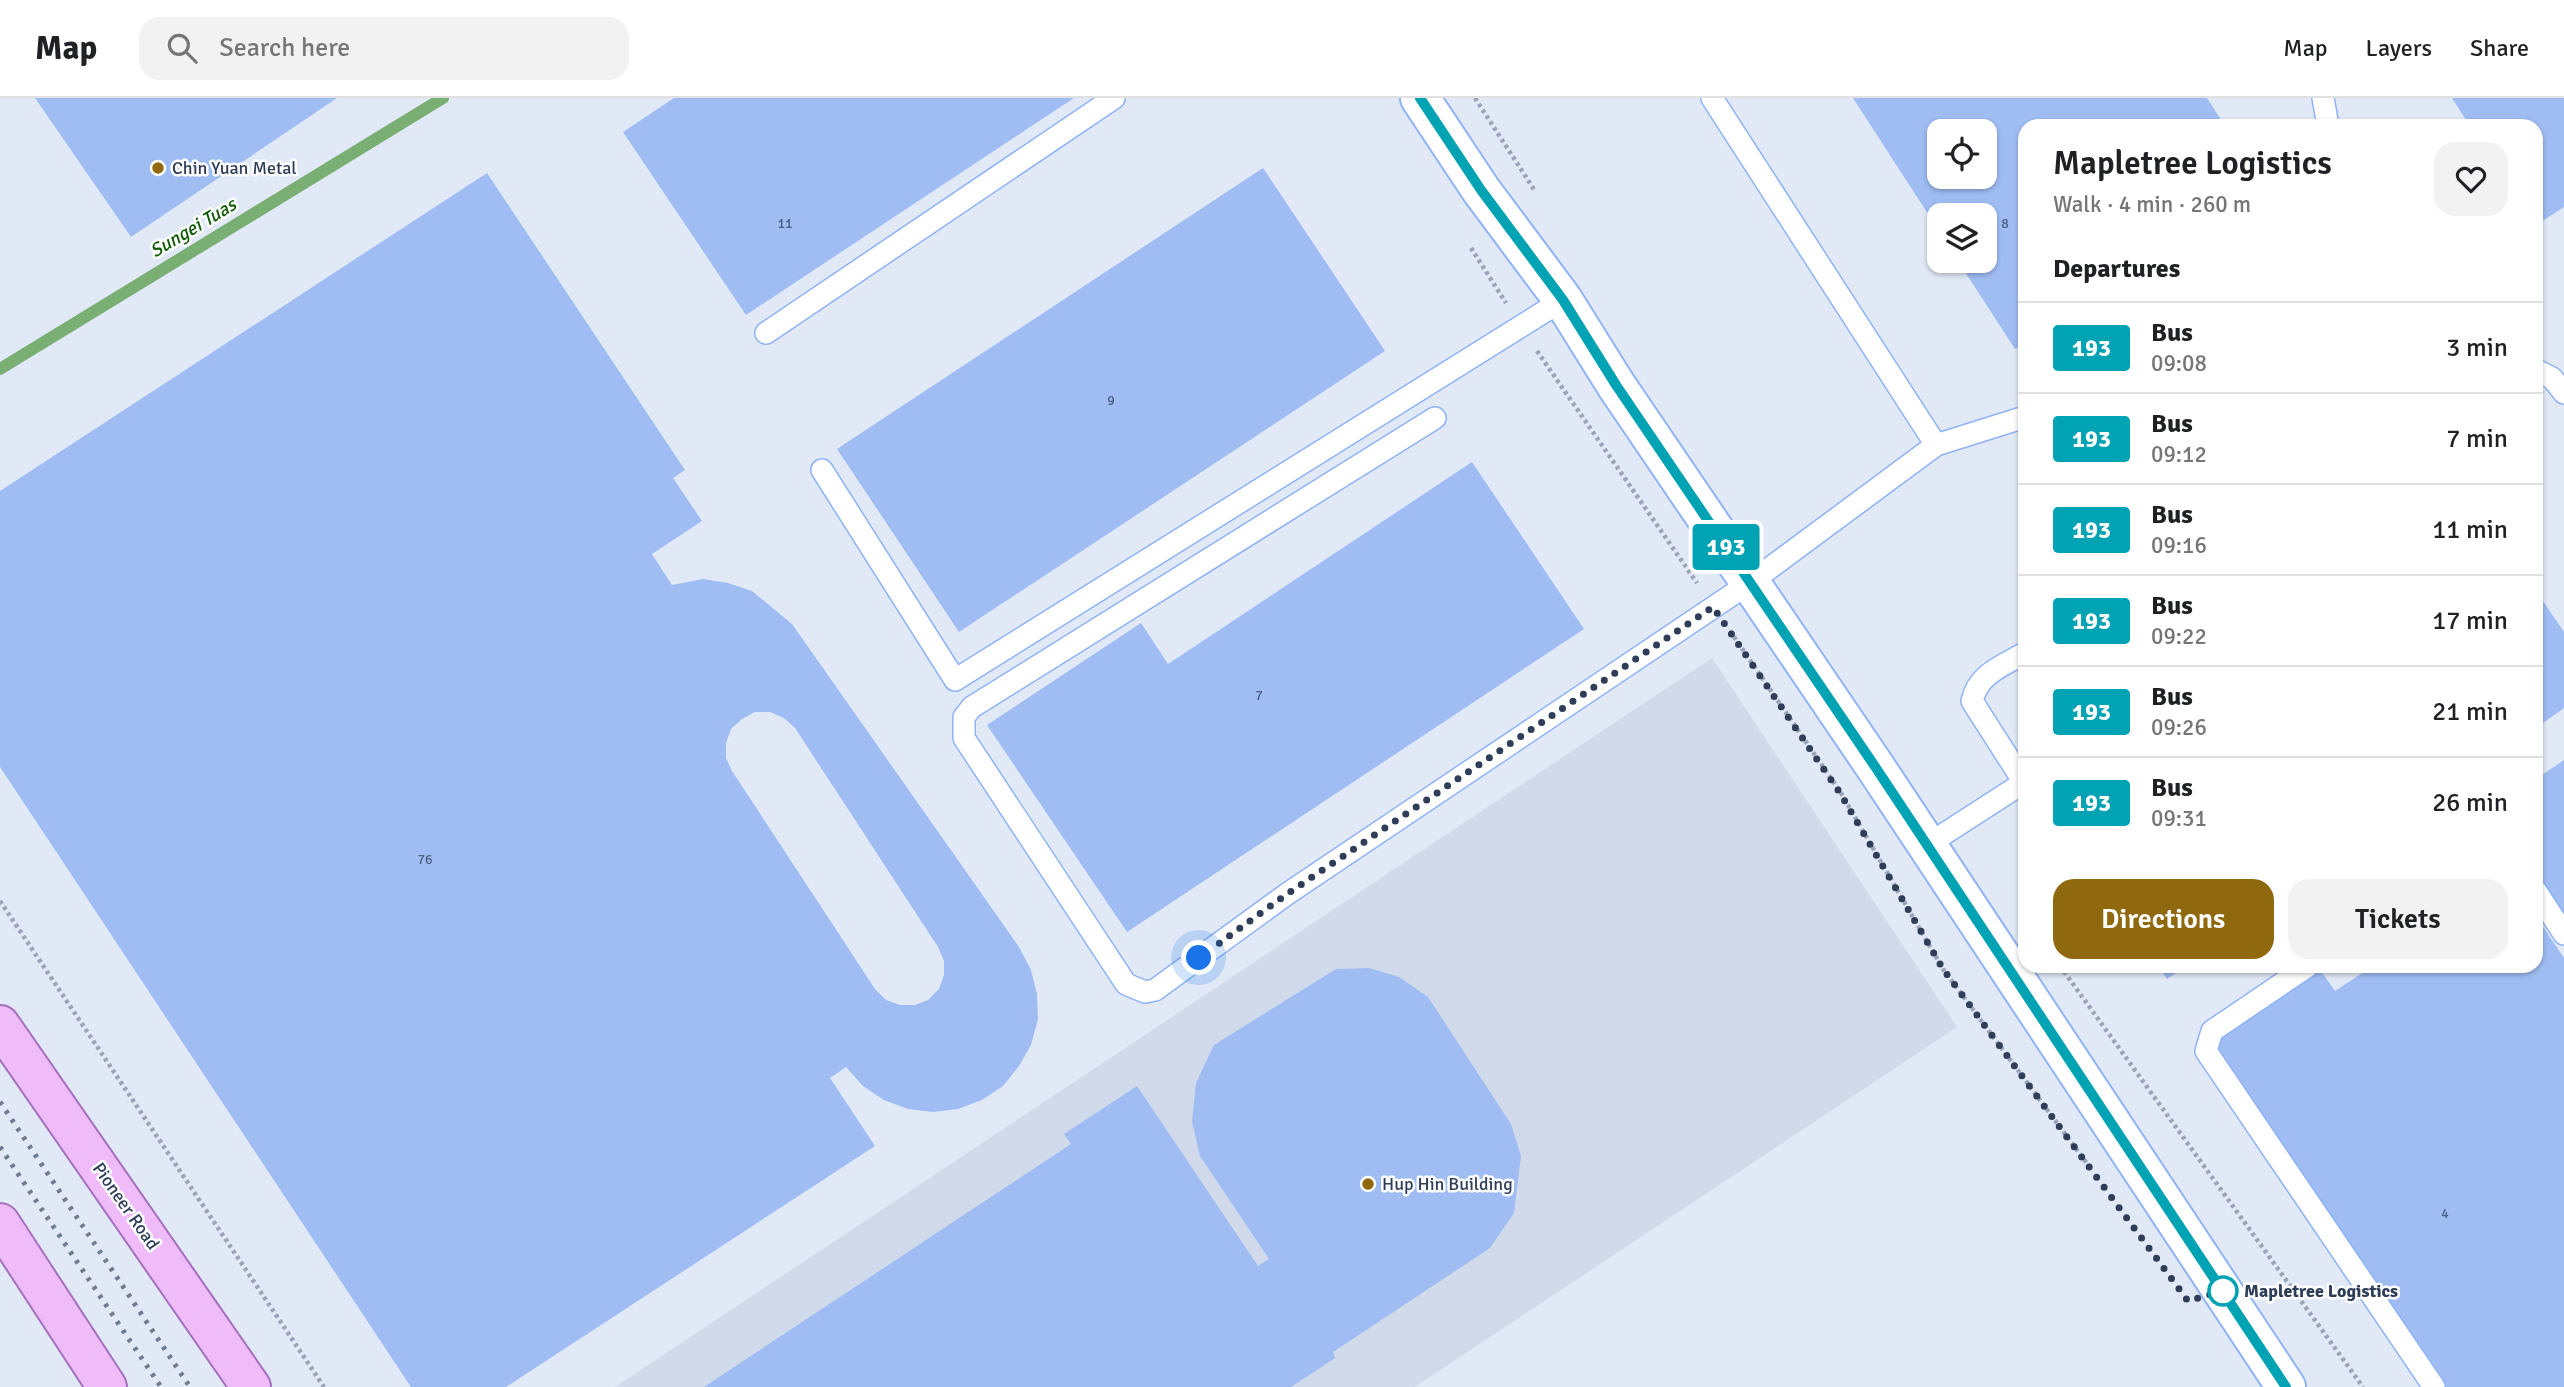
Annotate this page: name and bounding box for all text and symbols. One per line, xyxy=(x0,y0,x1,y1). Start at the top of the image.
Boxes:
search box xyxy=(139,17,629,80)
text: Map xyxy=(35,28,97,69)
icon: search xyxy=(163,29,201,67)
text: Search here xyxy=(219,32,350,64)
text: Map xyxy=(2283,33,2328,63)
text: Layers xyxy=(2366,33,2432,63)
text: Share xyxy=(2470,33,2529,63)
map controls xyxy=(1927,119,1997,273)
button: locate xyxy=(1927,119,1997,189)
button: heart xyxy=(2434,142,2508,216)
text: Mapletree Logistics xyxy=(2053,143,2332,184)
place label: Chin Yuan Metal xyxy=(172,157,297,179)
marker: Chin Yuan Metal xyxy=(150,160,166,176)
text: Walk · 4 min · 260 m xyxy=(2053,190,2251,219)
water label: Sungei Tuas xyxy=(146,192,242,263)
button: layers xyxy=(1927,203,1997,273)
house number: 11 xyxy=(777,215,793,232)
house number: 8 xyxy=(2001,215,2009,232)
text: Departures xyxy=(2053,253,2180,285)
text: Bus xyxy=(2151,317,2193,349)
text: 3 min xyxy=(2446,332,2508,364)
text: 193 xyxy=(2072,333,2111,363)
text: 09:08 xyxy=(2151,349,2207,378)
house number: 9 xyxy=(1107,392,1115,409)
text: Bus xyxy=(2151,408,2193,440)
text: 7 min xyxy=(2446,423,2508,455)
text: 193 xyxy=(2072,424,2111,454)
text: 09:12 xyxy=(2151,440,2207,469)
text: Bus xyxy=(2151,499,2193,531)
text: 11 min xyxy=(2432,514,2508,546)
text: 193 xyxy=(2072,515,2111,545)
line badge: 193 xyxy=(1686,524,1766,570)
text: 09:16 xyxy=(2151,531,2207,560)
text: 193 xyxy=(1707,532,1745,562)
text: Bus xyxy=(2151,590,2193,622)
text: 17 min xyxy=(2432,605,2508,637)
text: 193 xyxy=(2072,606,2111,636)
text: 09:22 xyxy=(2151,622,2207,651)
text: Bus xyxy=(2151,681,2193,713)
house number: 7 xyxy=(1255,687,1263,704)
text: 21 min xyxy=(2432,696,2508,728)
text: 193 xyxy=(2072,697,2111,727)
text: 09:26 xyxy=(2151,713,2207,742)
text: Bus xyxy=(2151,772,2193,804)
text: 26 min xyxy=(2432,787,2508,819)
text: 193 xyxy=(2072,788,2111,818)
text: 09:31 xyxy=(2151,804,2207,833)
house number: 76 xyxy=(417,851,433,868)
button: Directions xyxy=(2053,879,2274,959)
button: Tickets xyxy=(2288,879,2508,959)
your location xyxy=(1181,940,1216,975)
street label: Pioneer Road xyxy=(88,1158,164,1254)
place label: Hup Hin Building xyxy=(1382,1173,1513,1195)
marker: Hup Hin Building xyxy=(1360,1176,1376,1192)
house number: 4 xyxy=(2441,1205,2449,1222)
marker: Mapletree Logistics xyxy=(2208,1276,2238,1306)
place label: Mapletree Logistics xyxy=(2244,1280,2398,1302)

